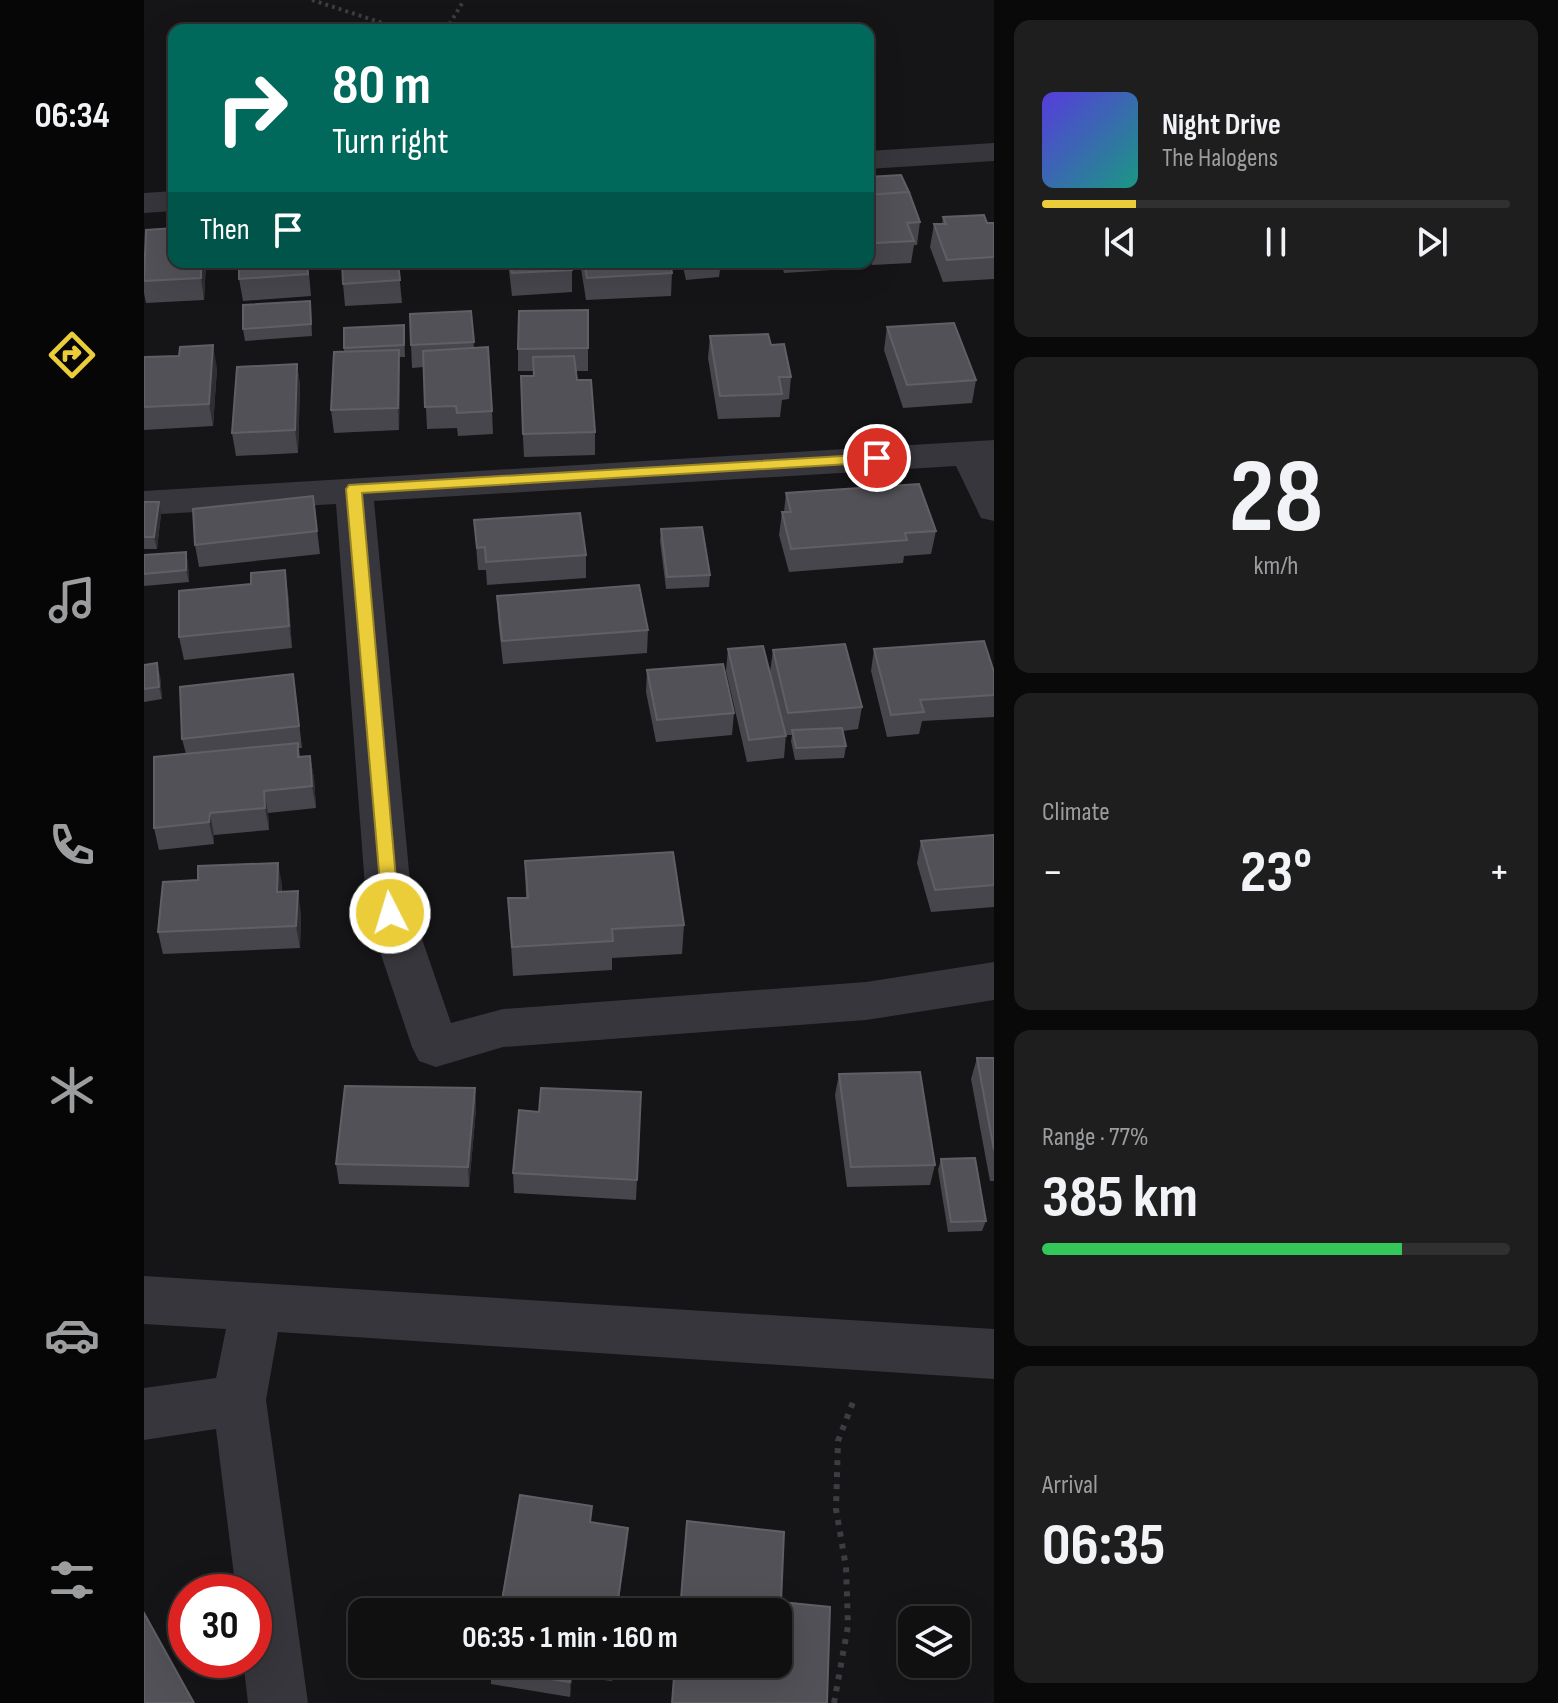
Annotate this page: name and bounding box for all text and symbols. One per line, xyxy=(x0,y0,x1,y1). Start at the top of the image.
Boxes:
text: 80 m xyxy=(332,53,431,120)
icon: right xyxy=(200,56,304,160)
text: 06:34 xyxy=(34,95,110,138)
text: Night Drive xyxy=(1162,107,1281,143)
text: Turn right xyxy=(332,121,449,164)
text: The Halogens xyxy=(1162,143,1278,174)
icon: arrive xyxy=(266,208,310,252)
text: Then xyxy=(200,212,250,248)
icon: previous xyxy=(1098,220,1142,264)
icon: pause xyxy=(1254,220,1298,264)
icon: next xyxy=(1410,220,1454,264)
icon: directions xyxy=(44,327,100,383)
pin xyxy=(843,424,911,492)
icon: arrive xyxy=(855,436,899,480)
text: 28 xyxy=(1229,436,1323,561)
text: km/h xyxy=(1254,551,1298,582)
icon: music xyxy=(44,572,100,628)
text: Climate xyxy=(1042,797,1110,828)
icon: phone xyxy=(44,817,100,873)
text: 23° xyxy=(1240,837,1312,909)
text: − xyxy=(1042,846,1064,899)
text: + xyxy=(1488,846,1510,899)
position arrow xyxy=(348,871,432,955)
icon: climate xyxy=(44,1062,100,1118)
text: Range · 77% xyxy=(1042,1122,1149,1153)
text: 385 km xyxy=(1042,1162,1198,1234)
icon: car xyxy=(44,1307,100,1363)
text: Arrival xyxy=(1042,1470,1098,1501)
text: 06:35 xyxy=(1042,1510,1165,1582)
icon: filters xyxy=(44,1552,100,1608)
speed limit sign: 30 xyxy=(168,1574,272,1678)
map controls xyxy=(898,1606,970,1678)
button: layers xyxy=(898,1606,970,1678)
text: 06:35 · 1 min · 160 m xyxy=(462,1620,678,1656)

